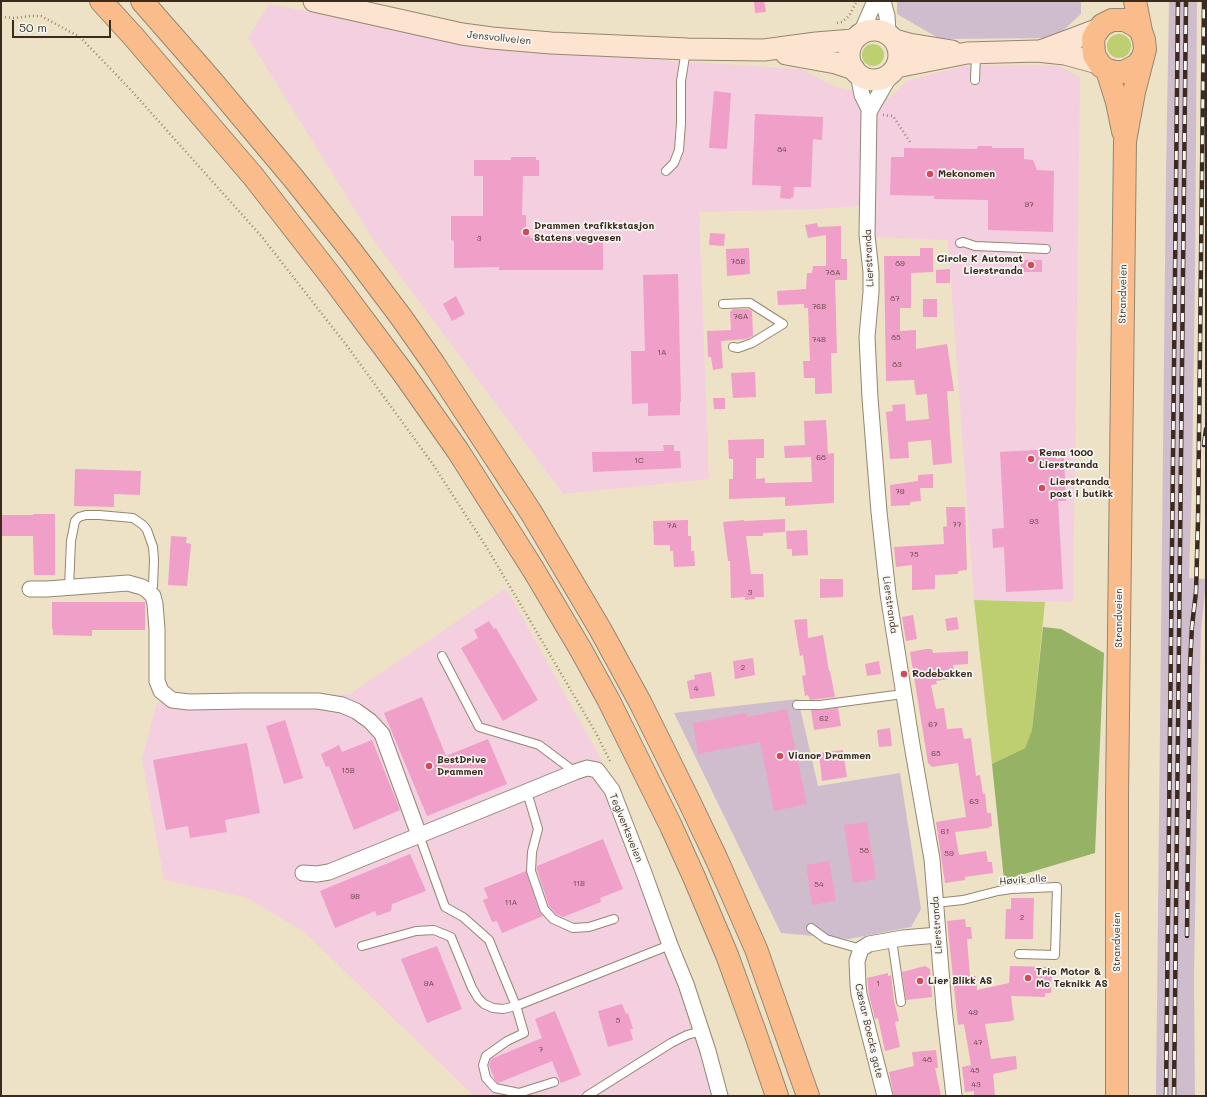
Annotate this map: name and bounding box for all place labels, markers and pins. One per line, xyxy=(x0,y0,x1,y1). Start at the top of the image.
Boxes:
place label: Mekonomen xyxy=(938,168,995,180)
marker: Mekonomen xyxy=(925,169,935,179)
place label: Drammen trafikkstasjon Statens vegvesen xyxy=(534,220,654,244)
marker: Drammen trafikkstasjon Statens vegvesen xyxy=(521,227,531,237)
place label: Circle K Automat Lierstranda xyxy=(937,253,1023,276)
marker: Circle K Automat Lierstranda xyxy=(1026,260,1036,270)
place label: Rema 1000 Lierstranda xyxy=(1039,447,1098,470)
marker: Rema 1000 Lierstranda xyxy=(1026,454,1036,464)
place label: Lierstranda post i butikk xyxy=(1050,476,1113,500)
marker: Lierstranda post i butikk xyxy=(1037,483,1047,493)
place label: Rodebakken xyxy=(912,668,972,680)
marker: Rodebakken xyxy=(899,669,909,679)
place label: Vianor Drammen xyxy=(788,750,871,762)
marker: Vianor Drammen xyxy=(775,751,785,761)
place label: BestDrive Drammen xyxy=(437,754,486,778)
marker: BestDrive Drammen xyxy=(424,761,434,771)
place label: Trio Motor & Mc Teknikk AS xyxy=(1036,966,1108,990)
marker: Trio Motor & Mc Teknikk AS xyxy=(1023,973,1033,983)
place label: Lier Blikk AS xyxy=(928,975,992,987)
marker: Lier Blikk AS xyxy=(915,976,925,986)

